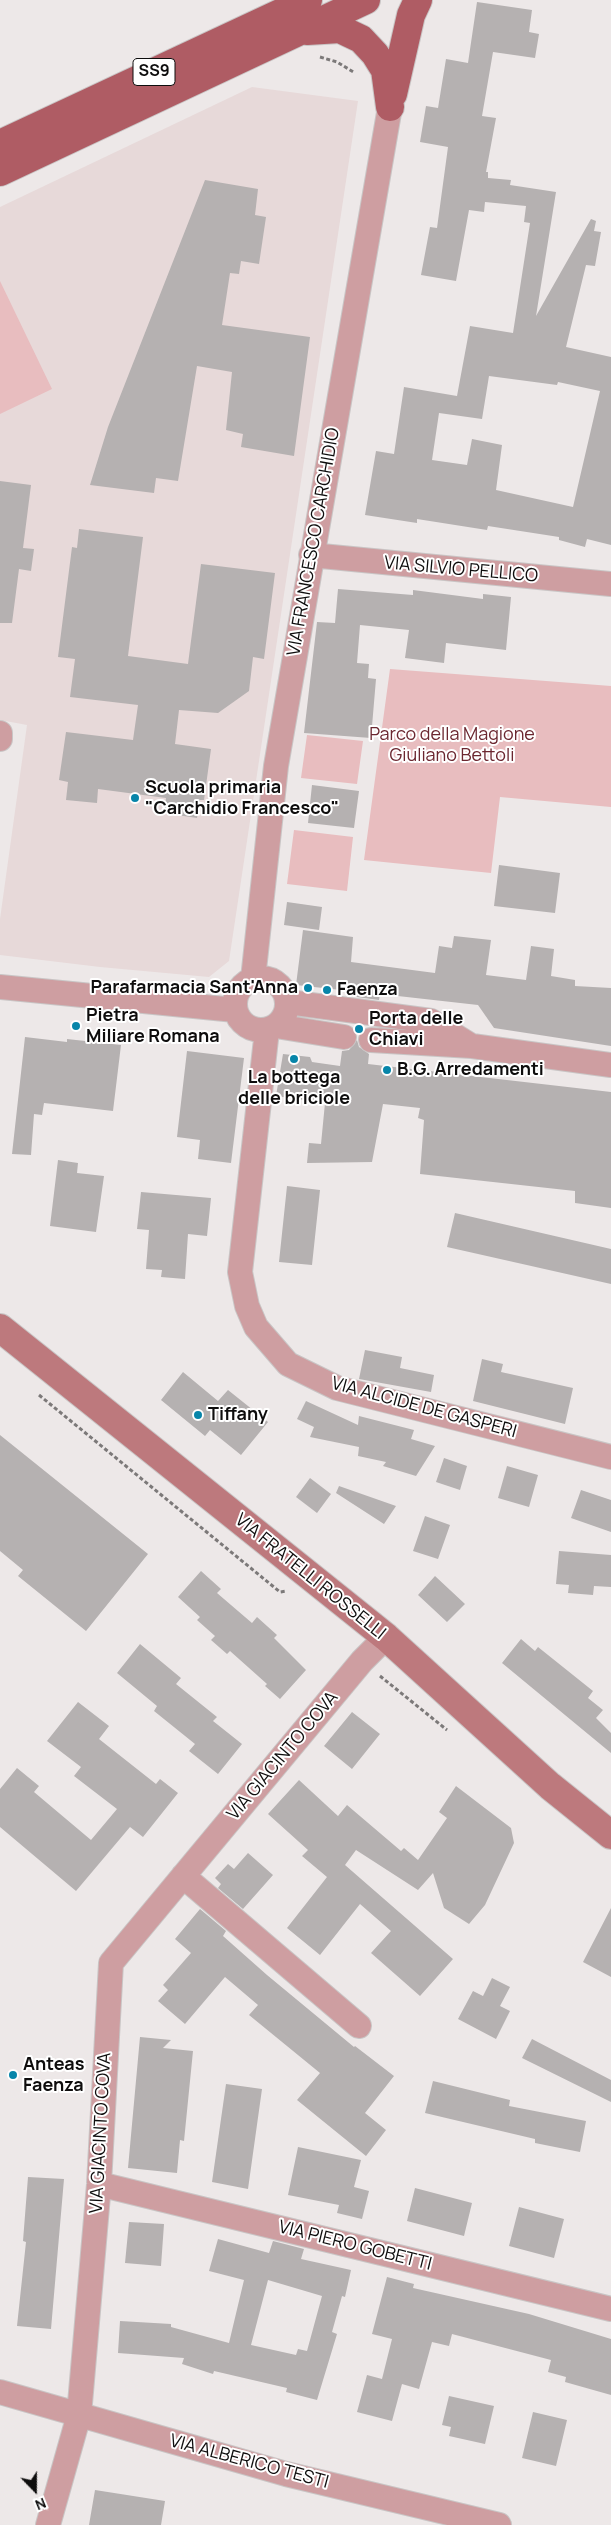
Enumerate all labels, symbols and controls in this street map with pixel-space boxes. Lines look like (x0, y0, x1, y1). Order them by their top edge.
road number: SS9 (133, 58, 175, 86)
street label: VIA FRANCESCO CARCHIDIO (283, 426, 345, 658)
street label: VIA SILVIO PELLICO (383, 553, 539, 587)
park label: Parco della Magione Giuliano Bettoli (369, 724, 535, 766)
place label: Scuola primaria "Carchidio Francesco" (145, 777, 339, 820)
marker: Scuola primaria "Carchidio Francesco" (129, 792, 141, 804)
place label: Parafarmacia Sant'Anna (91, 977, 298, 999)
place label: Faenza (337, 979, 398, 1001)
marker: Parafarmacia Sant'Anna (302, 982, 314, 994)
marker: Faenza (321, 984, 333, 996)
place label: Pietra Miliare Romana (86, 1005, 220, 1048)
place label: Porta delle Chiavi (369, 1008, 463, 1050)
marker: Pietra Miliare Romana (70, 1020, 82, 1032)
marker: Porta delle Chiavi (353, 1023, 365, 1035)
marker: La bottega delle briciole (288, 1053, 300, 1065)
place label: B.G. Arredamenti (397, 1059, 544, 1081)
marker: B.G. Arredamenti (381, 1064, 393, 1076)
place label: La bottega delle briciole (238, 1067, 350, 1110)
street label: VIA ALCIDE DE GASPERI (329, 1373, 519, 1443)
place label: Tiffany (208, 1404, 268, 1426)
marker: Tiffany (192, 1409, 204, 1421)
street label: VIA FRATELLI ROSSELLI (230, 1510, 390, 1644)
street label: VIA GIACINTO COVA (223, 1687, 343, 1825)
street label: VIA GIACINTO COVA (86, 2052, 116, 2214)
place label: Anteas Faenza (23, 2054, 84, 2096)
marker: Anteas Faenza (7, 2069, 19, 2081)
street label: VIA PIERO GOBETTI (276, 2217, 434, 2275)
street label: VIA ALBERICO TESTI (167, 2430, 331, 2494)
north arrow (10, 2465, 60, 2515)
text: N (33, 2494, 49, 2515)

